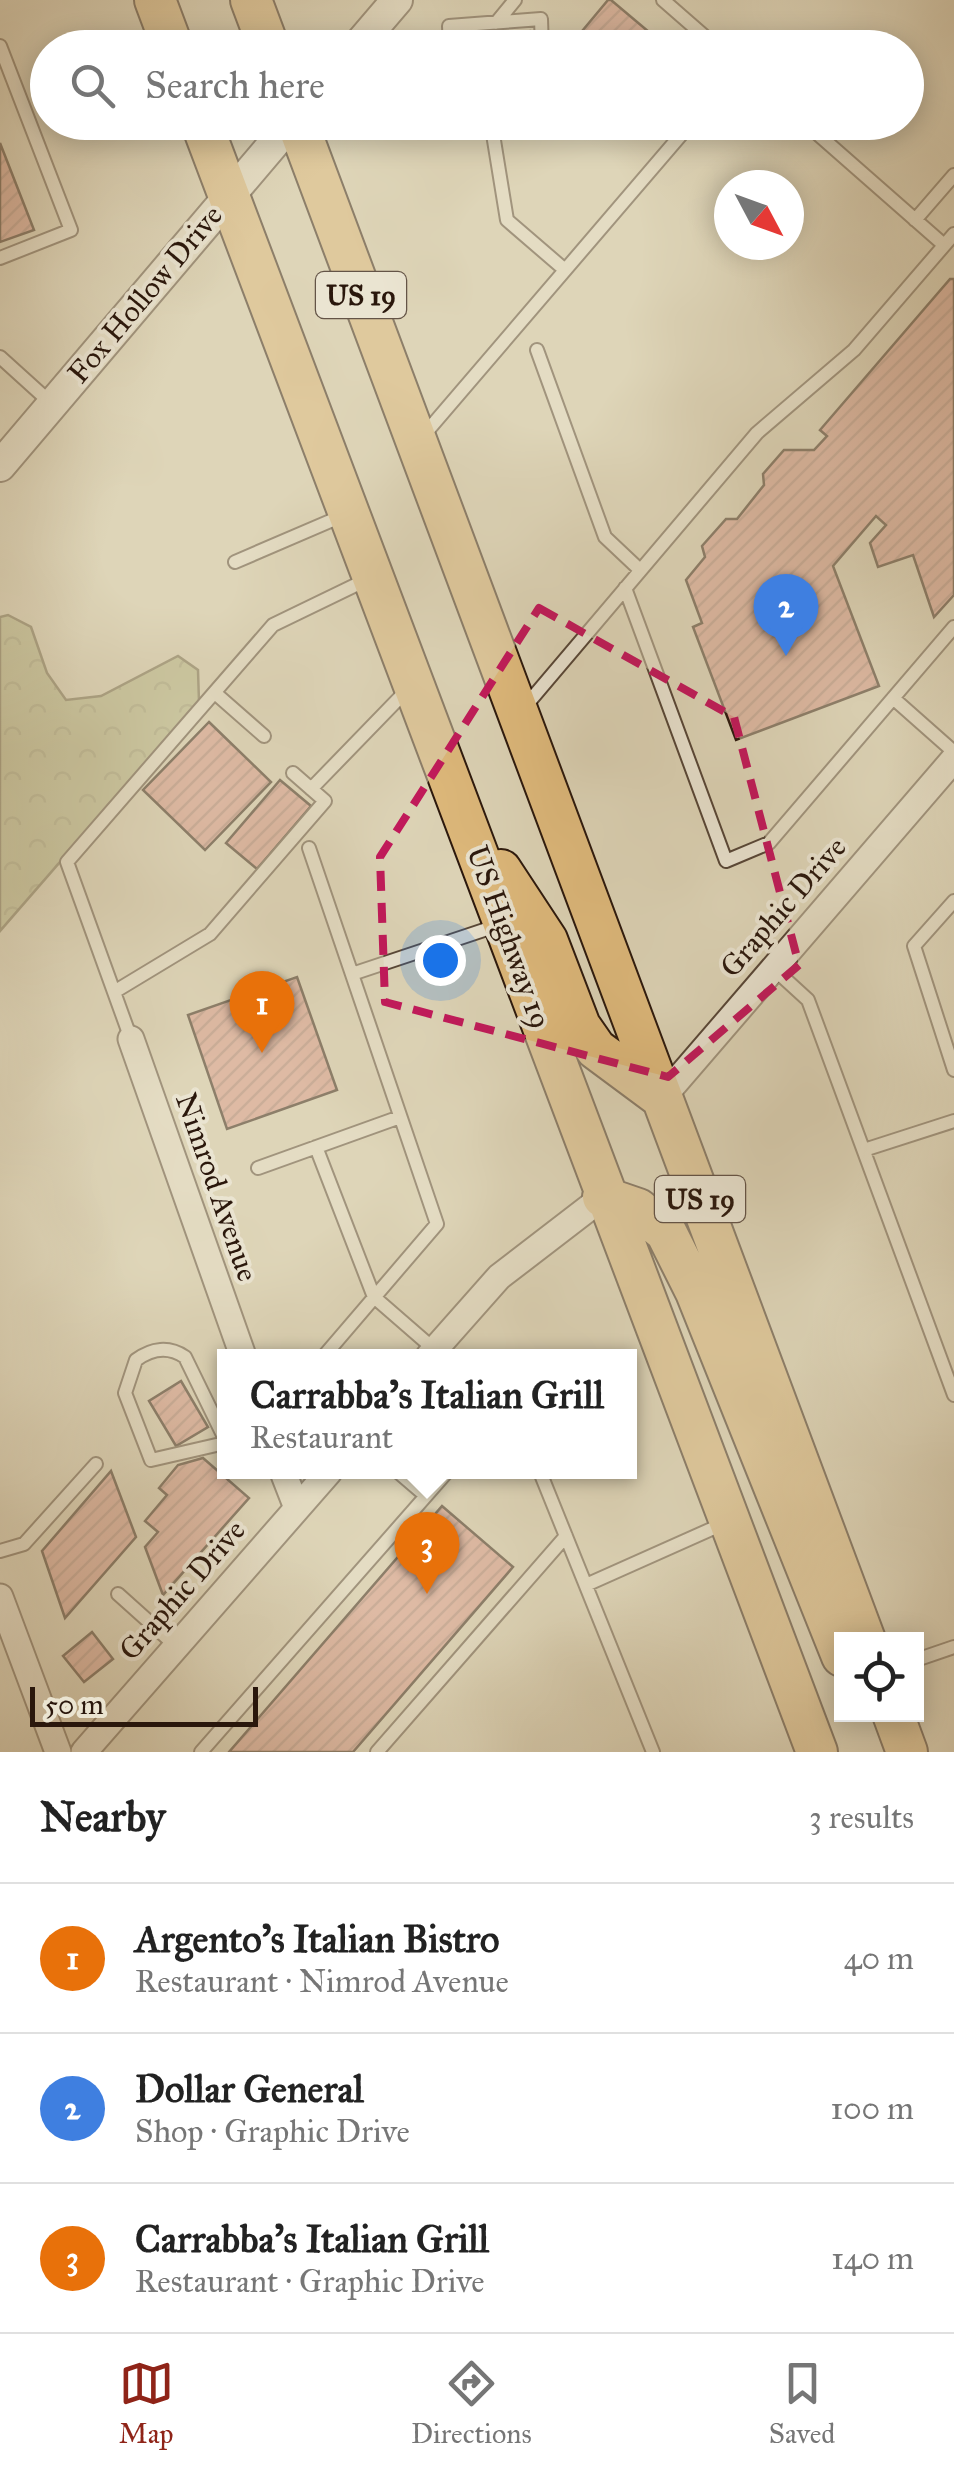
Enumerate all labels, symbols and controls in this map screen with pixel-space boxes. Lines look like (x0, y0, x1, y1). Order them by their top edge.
search box (30, 30, 924, 140)
icon: search (65, 58, 120, 113)
text: Search here (145, 62, 325, 108)
north arrow (714, 170, 804, 260)
street label: Fox Hollow Drive (60, 198, 230, 390)
road number: US 19 (316, 272, 406, 318)
pin: 2 (754, 574, 818, 656)
street label: Graphic Drive (712, 830, 854, 984)
street label: US Highway 19 (458, 841, 559, 1034)
your location (415, 935, 466, 986)
pin: 1 (230, 970, 294, 1053)
street label: Nimrod Avenue (168, 1088, 266, 1286)
road number: US 19 (655, 1176, 745, 1222)
popup (217, 1349, 637, 1479)
text: Carrabba's Italian Grill (250, 1372, 604, 1418)
text: Restaurant (250, 1418, 393, 1457)
pin: 3 (394, 1512, 460, 1594)
street label: Graphic Drive (111, 1513, 253, 1667)
map controls (834, 1632, 924, 1722)
button: locate (834, 1632, 924, 1722)
scale bar (30, 1682, 258, 1726)
text: 50 m (45, 1687, 104, 1722)
text: Nearby (40, 1791, 165, 1843)
text: 3 results (809, 1798, 914, 1837)
text: Argento's Italian Bistro (135, 1916, 500, 1962)
text: 1 (66, 1939, 79, 1978)
text: 40 m (844, 1939, 914, 1978)
text: Restaurant · Nimrod Avenue (135, 1962, 509, 2001)
text: Dollar General (135, 2066, 364, 2112)
text: 2 (65, 2089, 80, 2128)
text: 100 m (830, 2089, 914, 2128)
text: Shop · Graphic Drive (135, 2112, 410, 2151)
text: Carrabba's Italian Grill (135, 2216, 489, 2262)
text: 3 (66, 2239, 79, 2278)
text: 140 m (831, 2239, 914, 2278)
text: Restaurant · Graphic Drive (135, 2262, 485, 2301)
tab: Map (119, 2356, 174, 2451)
tab: Directions (411, 2356, 532, 2451)
tab: Saved (769, 2356, 835, 2451)

